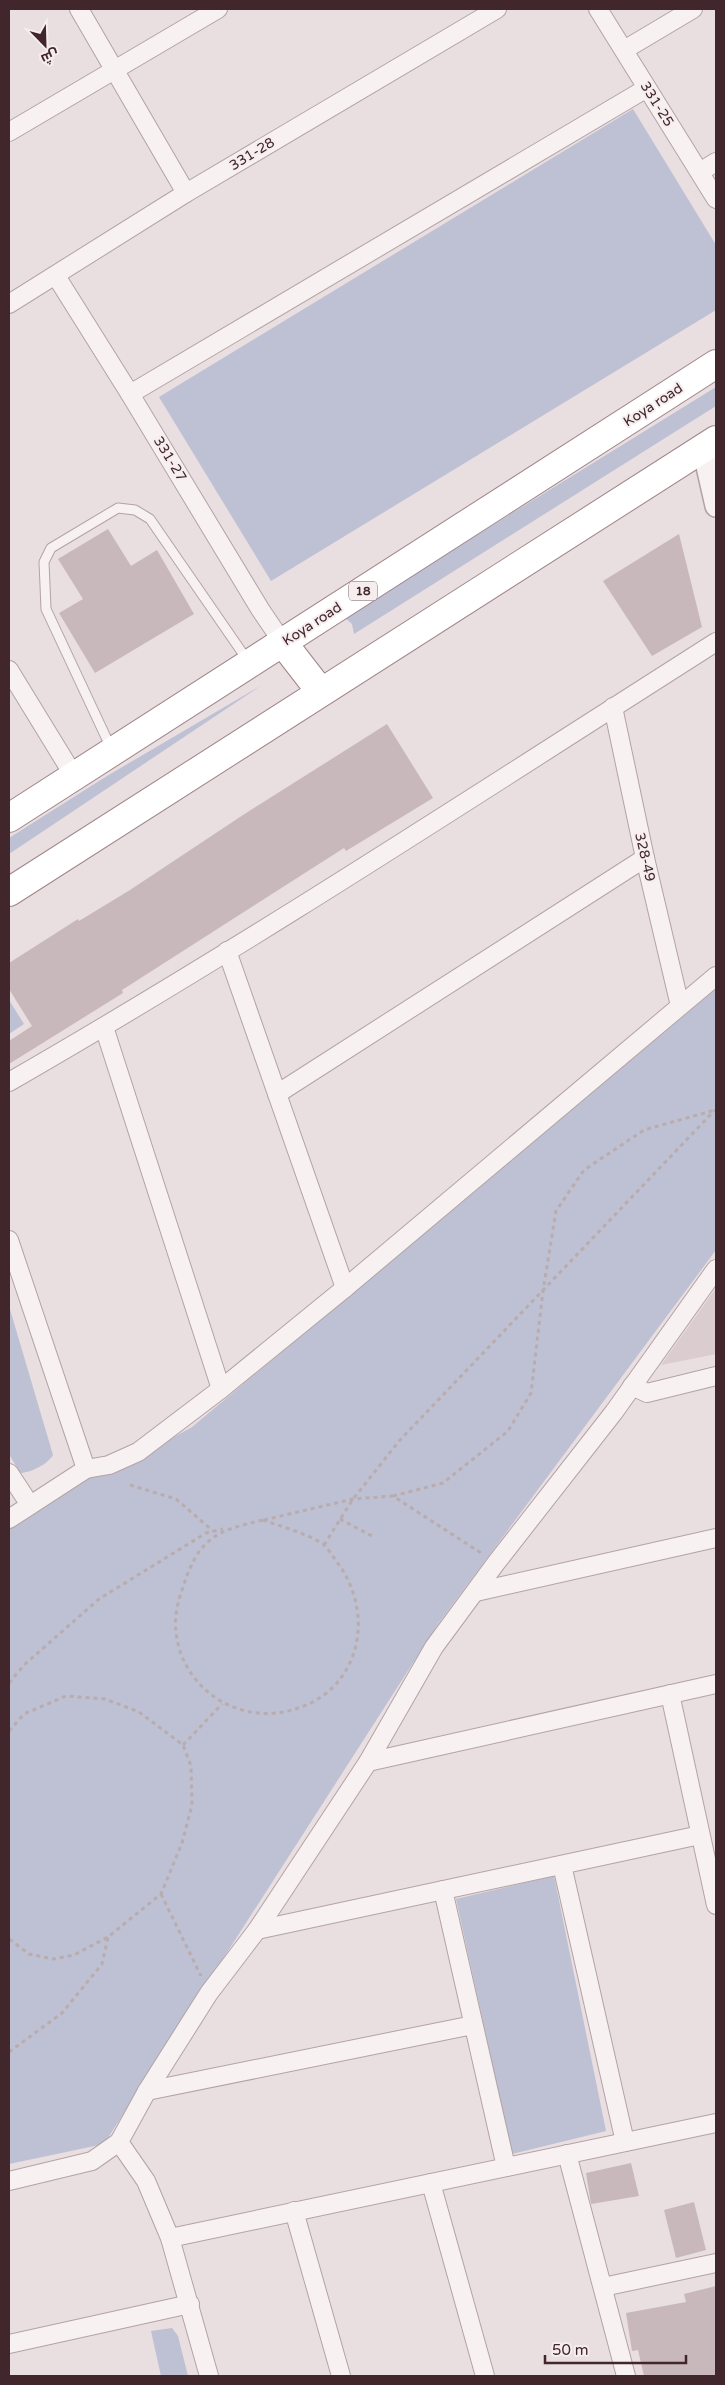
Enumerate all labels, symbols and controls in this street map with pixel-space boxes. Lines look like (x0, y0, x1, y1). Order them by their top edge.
north arrow (20, 20, 70, 70)
text: ش (38, 45, 61, 68)
street label: 331-25 (637, 78, 677, 130)
street label: 331-28 (226, 134, 278, 174)
street label: Koya road (620, 380, 686, 430)
street label: 331-27 (150, 433, 190, 485)
road number: 18 (349, 582, 377, 600)
street label: Koya road (279, 599, 345, 649)
street label: 328-49 (631, 831, 659, 883)
scale bar (545, 2332, 686, 2364)
text: 50 m (552, 2341, 589, 2359)

